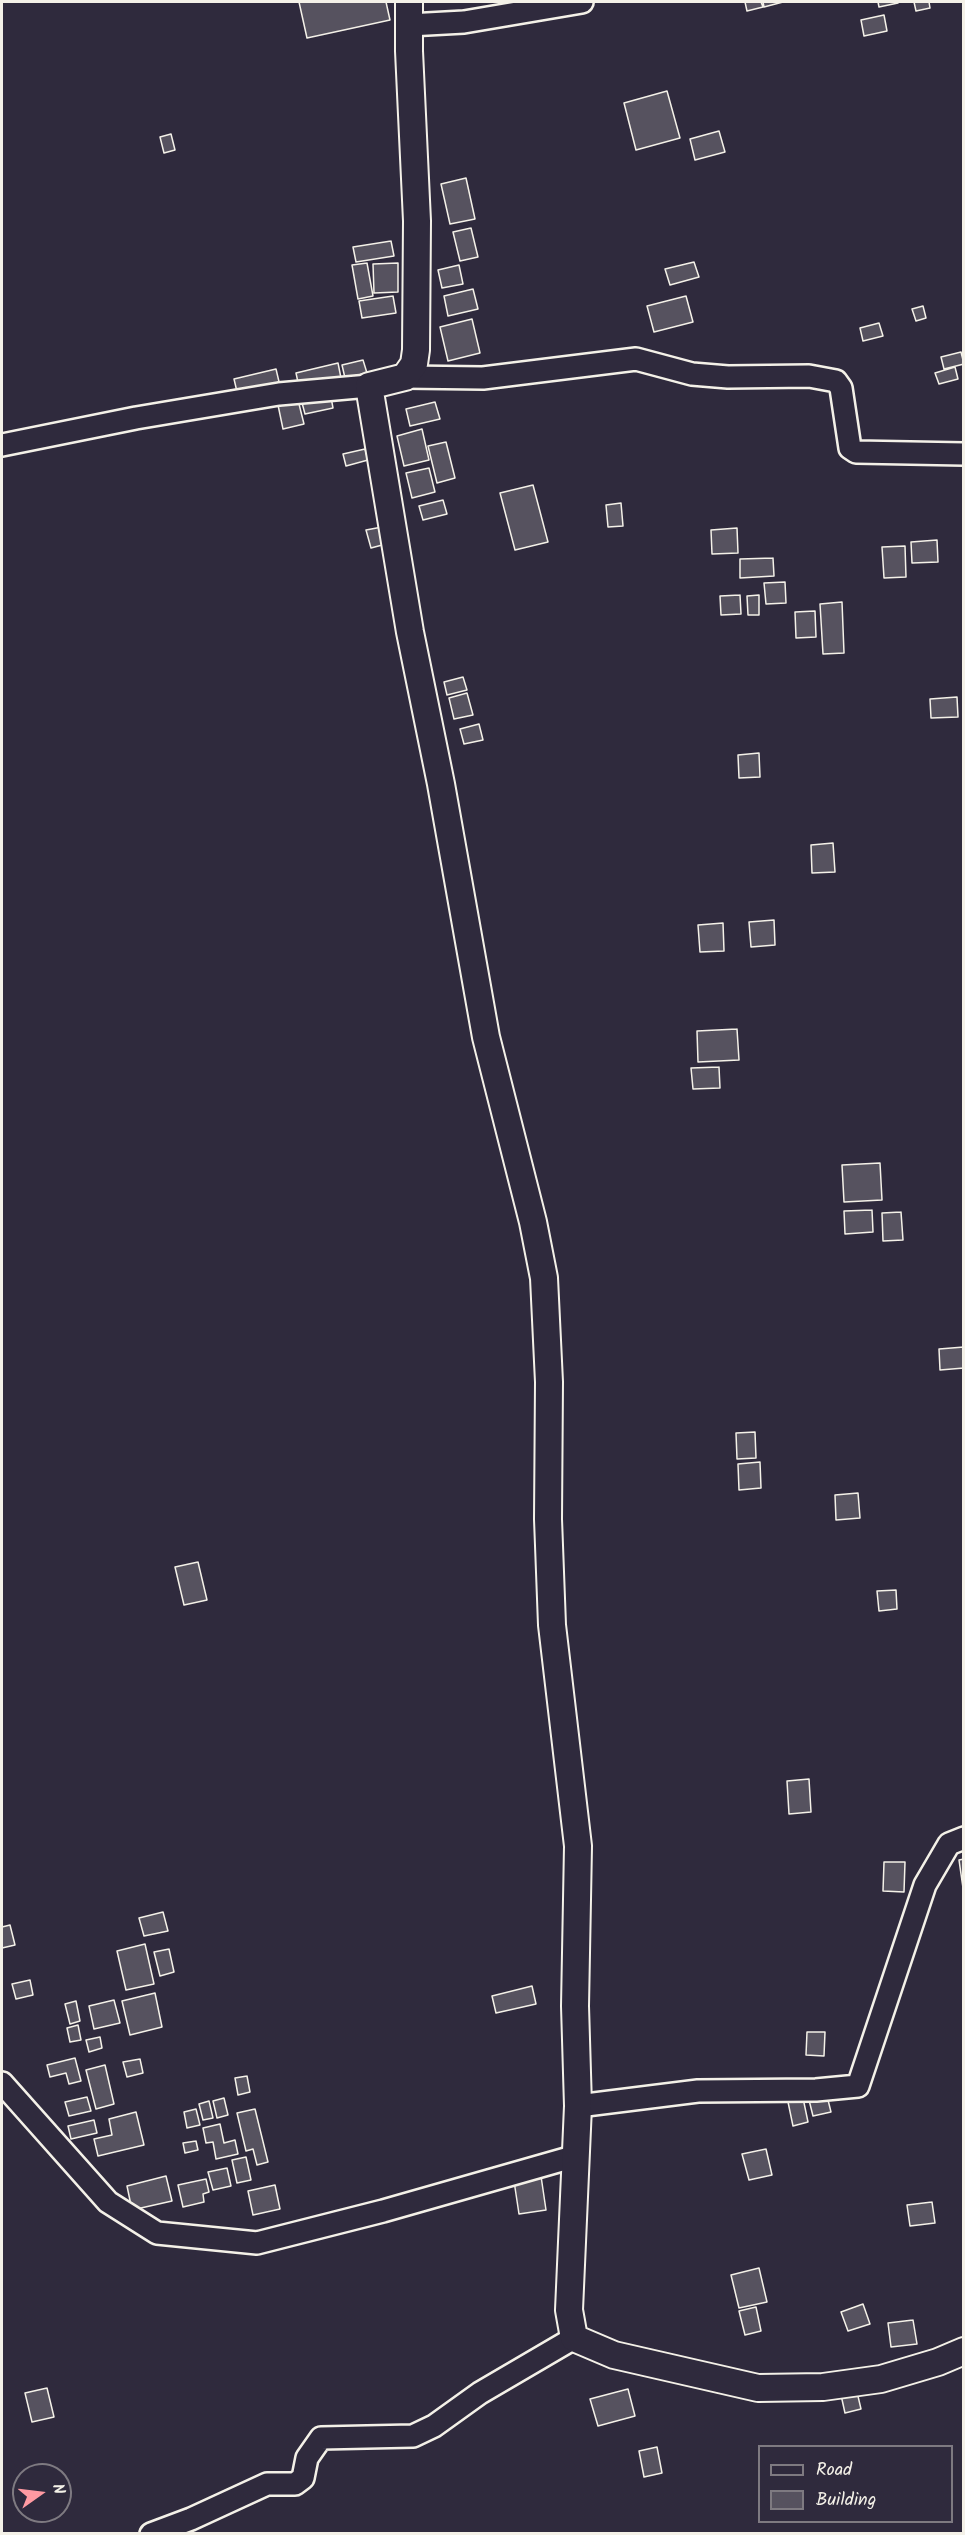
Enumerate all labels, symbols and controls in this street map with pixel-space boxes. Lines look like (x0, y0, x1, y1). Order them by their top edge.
legend (758, 2445, 953, 2523)
text: Road (816, 2456, 852, 2485)
north arrow (12, 2463, 72, 2523)
text: N (45, 2481, 71, 2497)
text: Building (816, 2486, 876, 2515)

